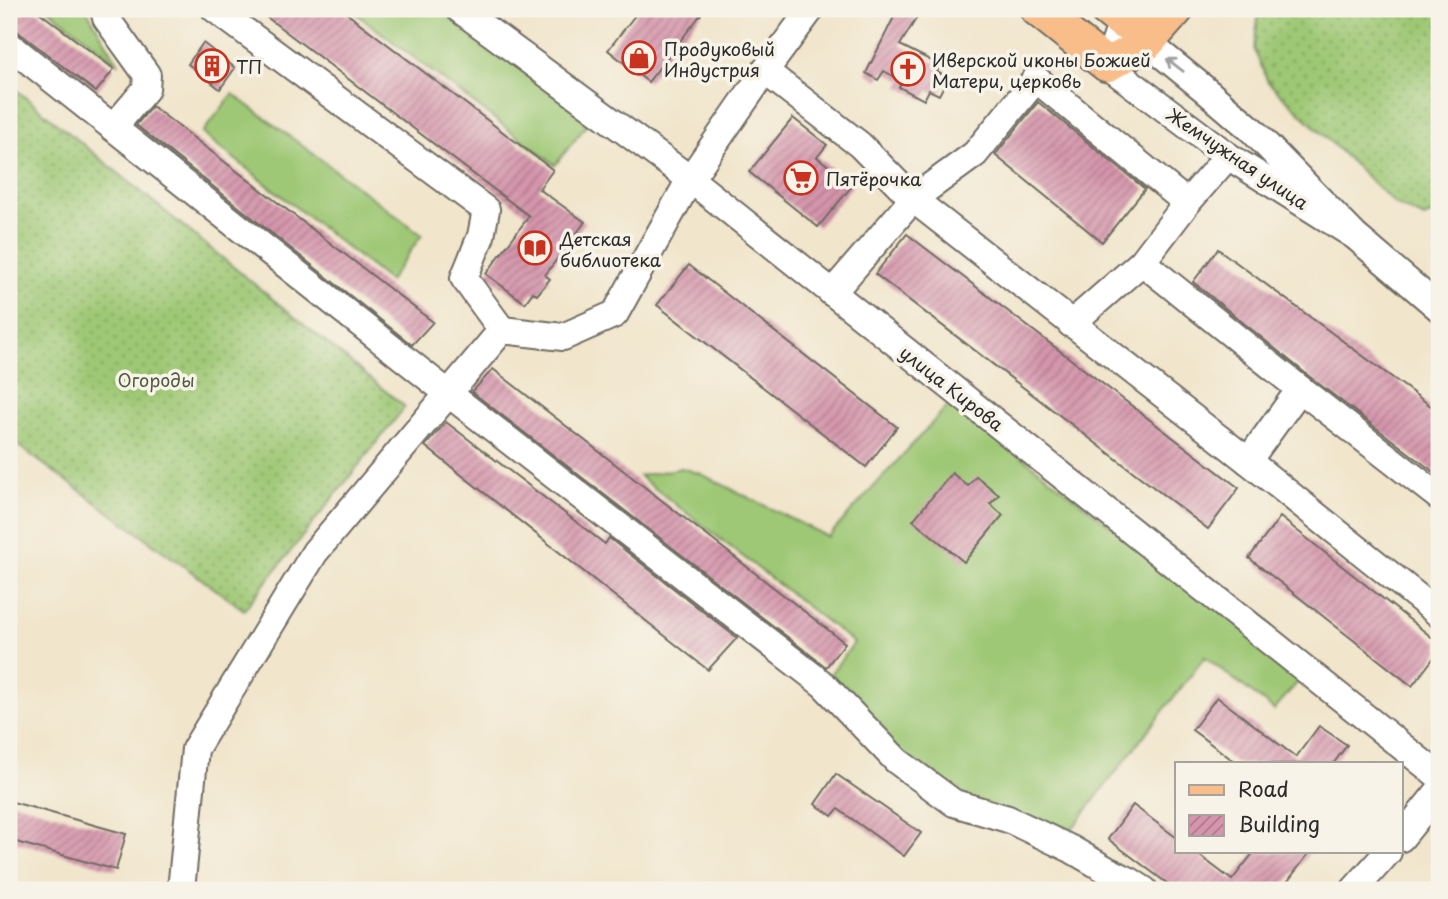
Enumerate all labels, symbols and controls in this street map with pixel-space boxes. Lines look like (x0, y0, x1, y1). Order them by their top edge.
place label: Продуковый Индустрия (664, 35, 775, 83)
shop icon: Продуковый Индустрия (620, 39, 658, 77)
place label: Иверской иконы Божией Матери, церковь (932, 46, 1151, 94)
building icon: ТП (193, 47, 231, 85)
church icon: Иверской иконы Божией Матери, церковь (889, 50, 927, 88)
place label: ТП (236, 53, 262, 80)
one-way arrow (1167, 58, 1185, 73)
street label: Жемчужная улица (1162, 100, 1315, 216)
supermarket icon: Пятёрочка (782, 159, 820, 197)
place label: Пятёрочка (826, 165, 922, 192)
place label: Детская библиотека (559, 225, 662, 273)
library icon: Детская библиотека (516, 229, 554, 267)
street label: улица Кирова (894, 339, 1010, 438)
park label: Огороды (117, 366, 195, 393)
legend (1175, 762, 1402, 853)
text: Road (1238, 772, 1289, 804)
text: Building (1238, 807, 1320, 839)

